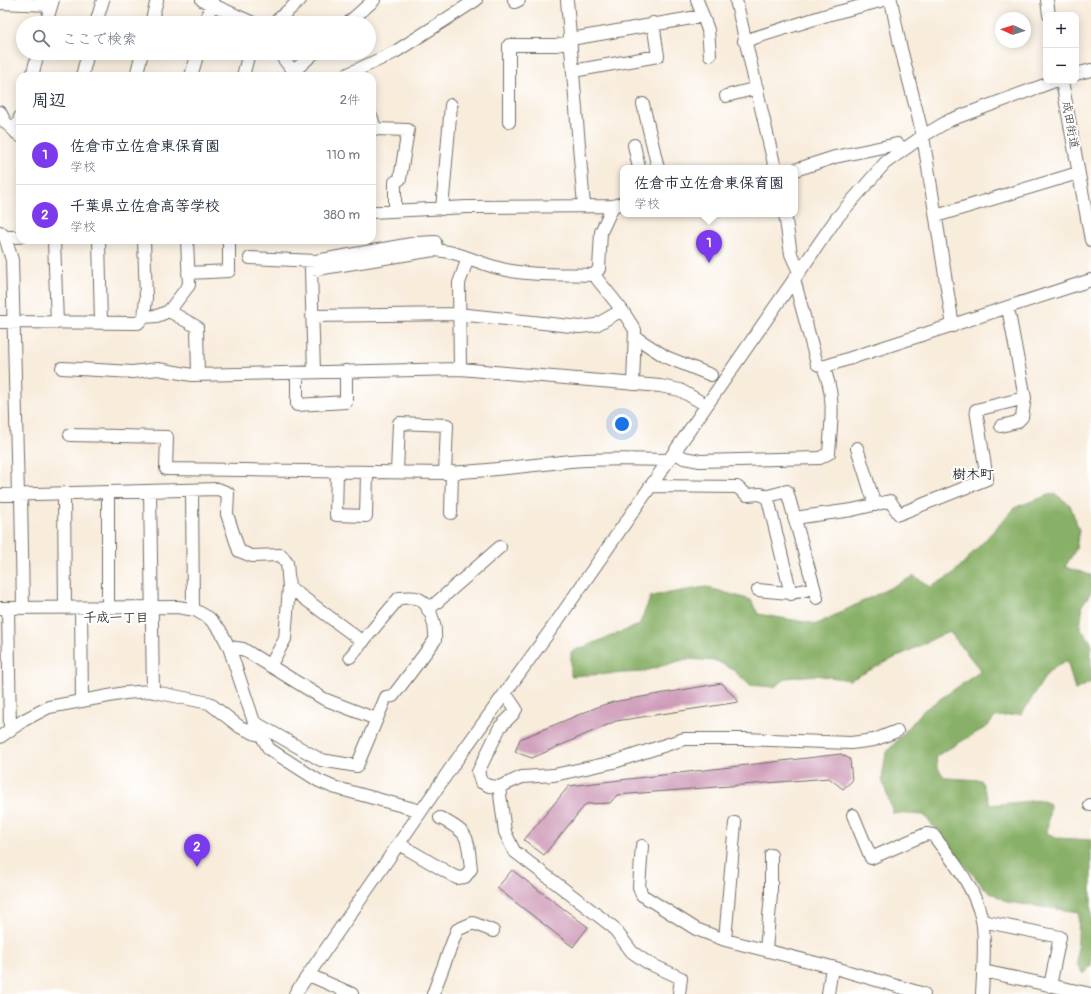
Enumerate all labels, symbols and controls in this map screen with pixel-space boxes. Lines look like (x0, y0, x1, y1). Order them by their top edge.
north arrow (995, 12, 1031, 48)
map controls (1043, 12, 1079, 84)
button: + (1043, 12, 1079, 48)
search box (16, 16, 376, 60)
icon: search (30, 27, 52, 49)
text: ここで検索 (62, 30, 137, 49)
button: − (1043, 48, 1079, 84)
text: 周辺 (32, 90, 66, 111)
text: 2件 (340, 92, 360, 108)
street label: 成田街道 (1058, 100, 1082, 150)
text: 佐倉市立佐倉東保育園 (70, 137, 220, 156)
text: 1 (42, 147, 48, 163)
text: 110 m (327, 147, 360, 163)
text: 学校 (70, 159, 96, 175)
popup (620, 165, 798, 217)
text: 佐倉市立佐倉東保育園 (634, 174, 784, 193)
text: 学校 (634, 196, 660, 212)
text: 千葉県立佐倉高等学校 (70, 197, 220, 216)
text: 2 (41, 207, 49, 223)
text: 380 m (323, 207, 360, 223)
text: 学校 (70, 219, 96, 235)
pin: 1 (696, 230, 722, 263)
your location (612, 414, 632, 434)
district label: 樹木町 (952, 466, 994, 483)
district label: 千成一丁目 (83, 610, 149, 626)
pin: 2 (184, 834, 210, 867)

